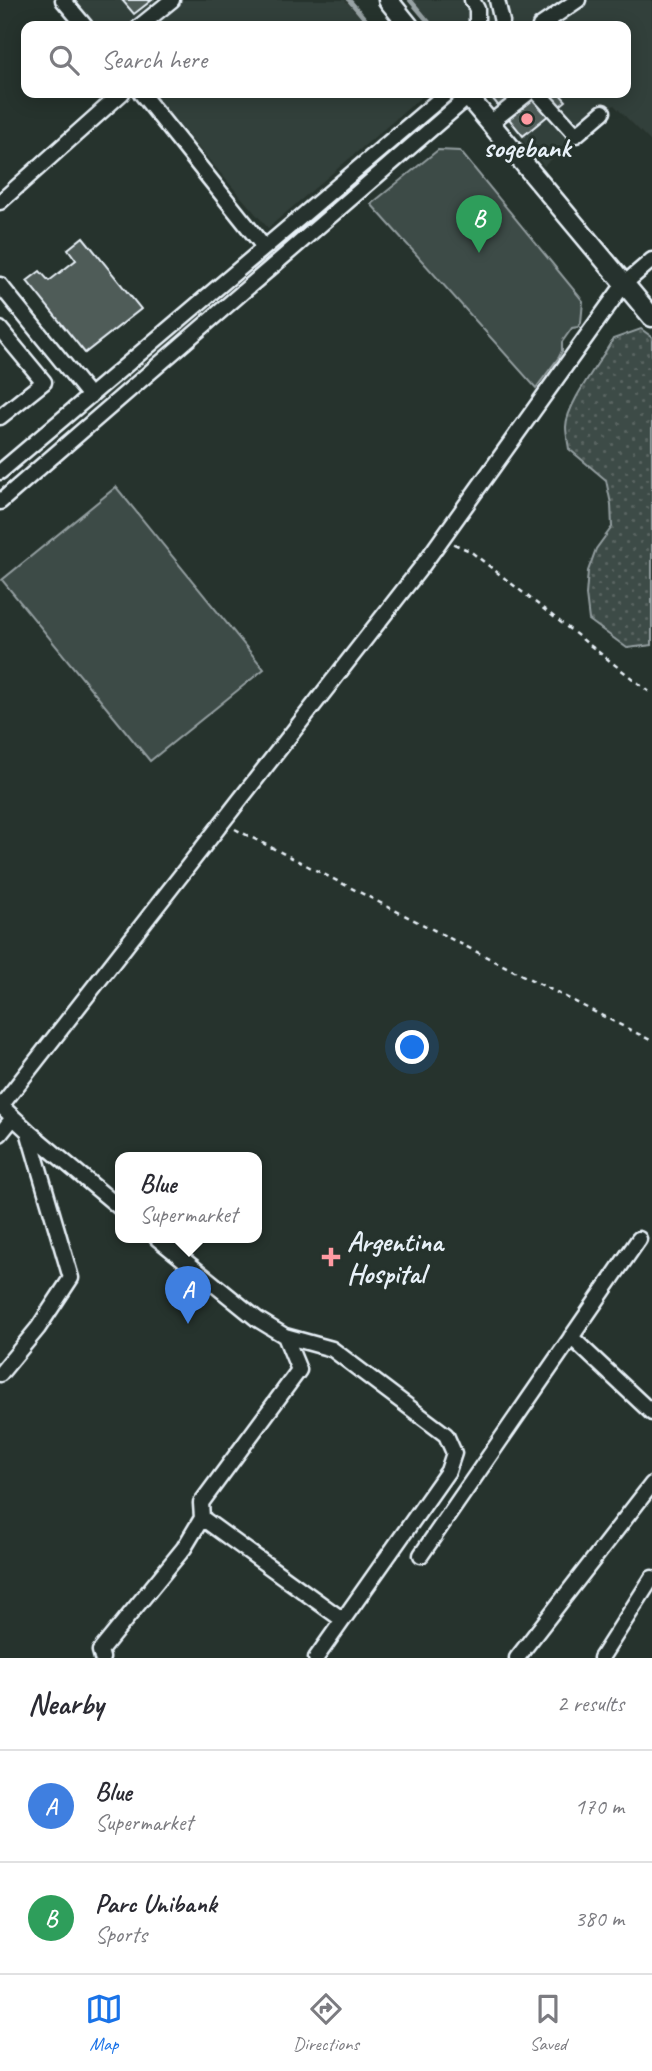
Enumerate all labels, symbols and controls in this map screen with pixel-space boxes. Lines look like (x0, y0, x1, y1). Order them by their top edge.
search box (21, 21, 631, 98)
icon: search (45, 41, 83, 79)
text: Search here (101, 43, 207, 76)
marker: sogebank (519, 111, 535, 127)
place label: sogebank (484, 130, 573, 165)
pin: B (456, 195, 502, 253)
your location (395, 1030, 429, 1064)
popup (115, 1152, 262, 1243)
text: Blue (140, 1167, 176, 1200)
text: Supermarket (140, 1200, 237, 1229)
place label: Argentina Hospital (347, 1224, 445, 1291)
marker: Argentina Hospital (321, 1247, 341, 1267)
pin: A (165, 1266, 211, 1324)
text: Nearby (28, 1685, 104, 1723)
text: 2 results (557, 1689, 624, 1718)
text: Blue (95, 1775, 132, 1808)
text: A (45, 1792, 57, 1821)
text: 170 m (575, 1792, 624, 1821)
text: Supermarket (95, 1808, 193, 1837)
text: Parc Unibank (95, 1887, 216, 1920)
text: B (45, 1904, 57, 1933)
text: 380 m (575, 1904, 624, 1933)
text: Sports (95, 1920, 147, 1949)
tab: Map (85, 1990, 123, 2056)
tab: Directions (293, 1990, 359, 2056)
tab: Saved (529, 1990, 567, 2056)

